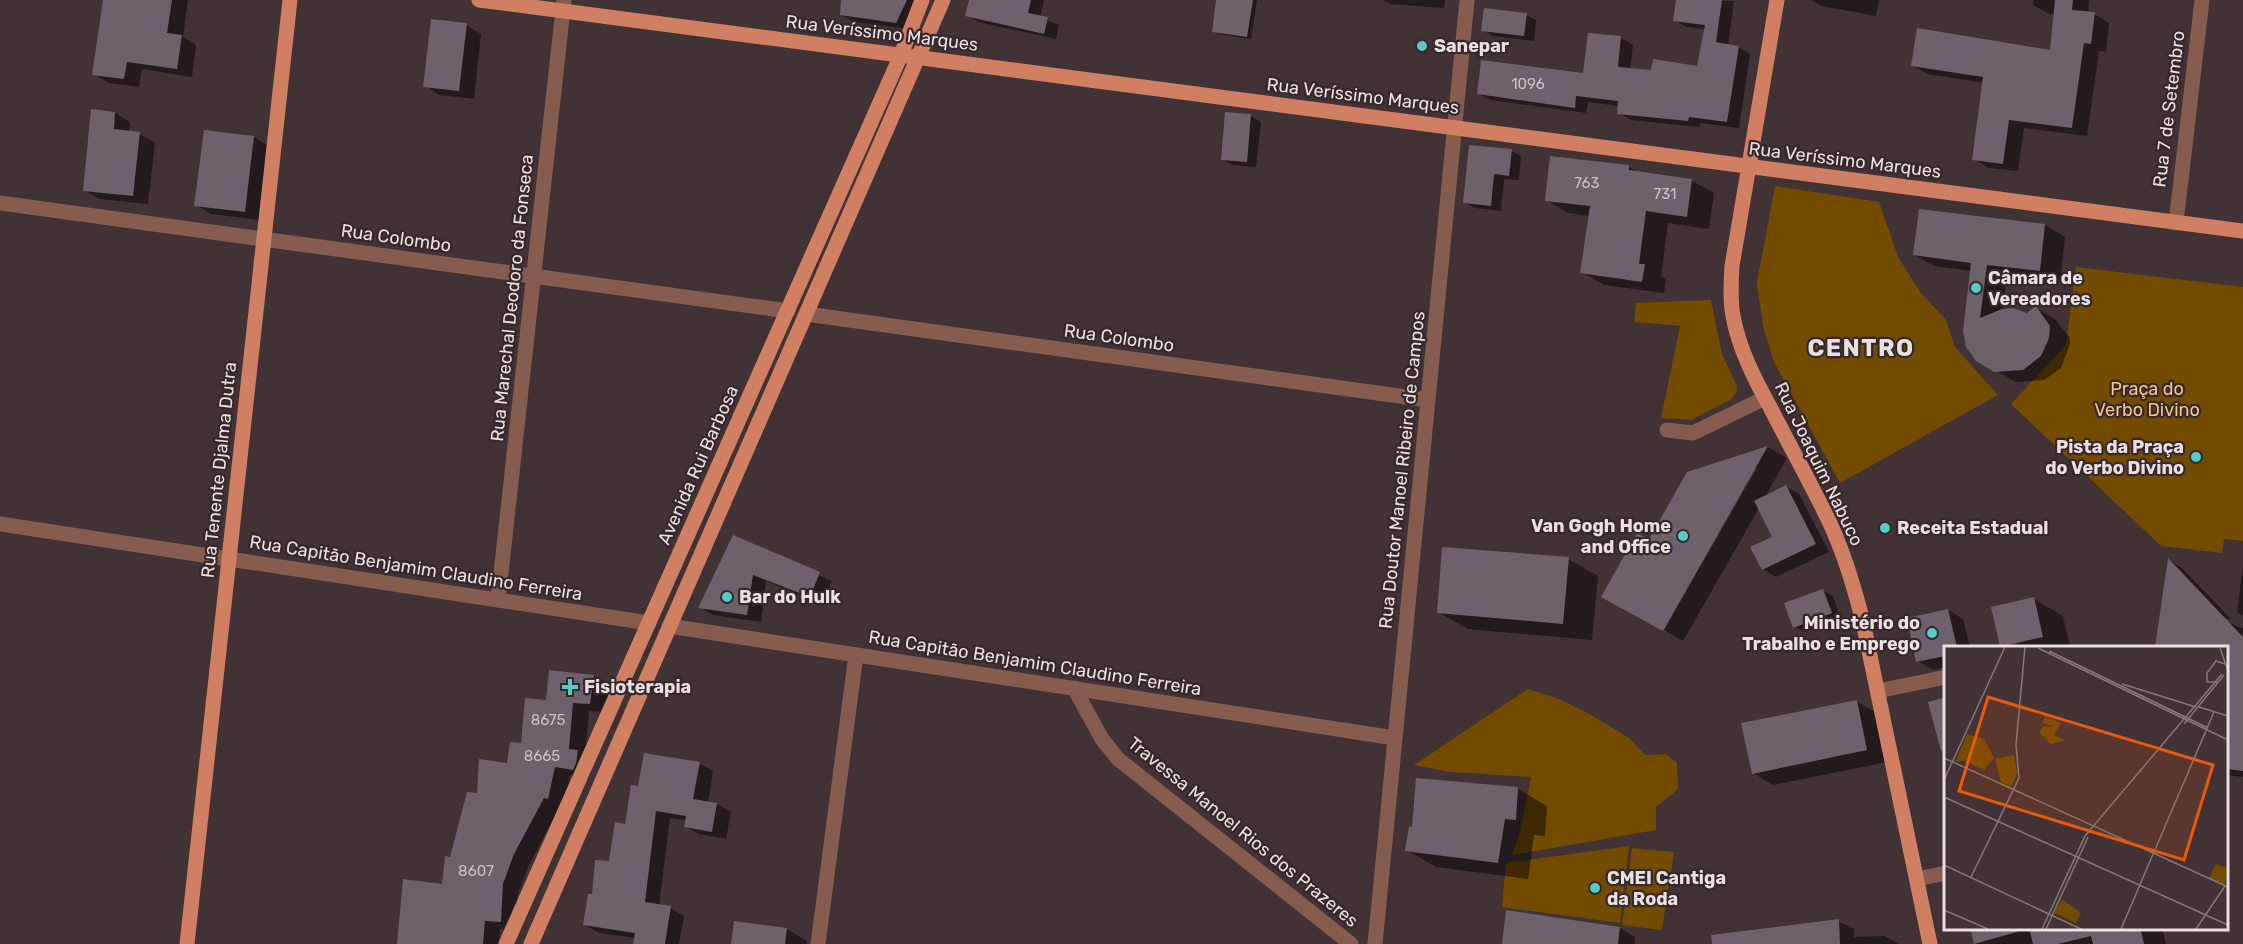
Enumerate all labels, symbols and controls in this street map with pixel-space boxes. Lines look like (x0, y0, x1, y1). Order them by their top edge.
street label: Rua Veríssimo Marques (784, 10, 980, 56)
street label: Rua 7 de Setembro (2148, 29, 2190, 189)
place label: Sanepar (1434, 35, 1509, 57)
marker: Sanepar (1415, 39, 1429, 53)
street label: Rua Veríssimo Marques (1265, 73, 1461, 119)
house number: 1096 (1511, 75, 1545, 93)
street label: Rua Veríssimo Marques (1747, 137, 1943, 183)
street label: Rua Marechal Deodoro da Fonseca (486, 153, 538, 443)
house number: 763 (1574, 174, 1600, 192)
house number: 731 (1654, 185, 1676, 203)
street label: Rua Colombo (339, 219, 453, 257)
place label: Câmara de Vereadores (1988, 267, 2091, 310)
marker: Câmara de Vereadores (1969, 281, 1983, 295)
street label: Rua Doutor Manoel Ribeiro de Campos (1374, 310, 1430, 630)
street label: Rua Colombo (1062, 319, 1176, 357)
district label: CENTRO (1807, 334, 1915, 362)
street label: Rua Tenente Djalma Dutra (197, 361, 241, 579)
park label: Praça do Verbo Divino (2094, 378, 2200, 421)
street label: Rua Joaquim Nabuco (1770, 379, 1868, 549)
street label: Avenida Rui Barbosa (653, 382, 743, 548)
place label: Pista da Praça do Verbo Divino (2045, 436, 2184, 479)
marker: Pista da Praça do Verbo Divino (2189, 450, 2203, 464)
place label: Van Gogh Home and Office (1531, 515, 1671, 558)
place label: Receita Estadual (1897, 517, 2048, 539)
marker: Receita Estadual (1878, 521, 1892, 535)
marker: Van Gogh Home and Office (1676, 529, 1690, 543)
street label: Rua Capitão Benjamim Claudino Ferreira (248, 531, 584, 605)
place label: Bar do Hulk (739, 586, 841, 608)
marker: Bar do Hulk (720, 590, 734, 604)
place label: Ministério do Trabalho e Emprego (1742, 612, 1920, 655)
street label: Rua Capitão Benjamim Claudino Ferreira (867, 626, 1203, 700)
marker: Ministério do Trabalho e Emprego (1925, 626, 1939, 640)
inset map (1944, 646, 2228, 929)
place label: Fisioterapia (584, 676, 691, 698)
marker: Fisioterapia (561, 678, 579, 696)
house number: 8675 (531, 711, 565, 729)
street label: Travessa Manoel Rios dos Prazeres (1123, 732, 1363, 932)
house number: 8665 (524, 747, 560, 765)
house number: 8607 (458, 862, 494, 880)
place label: CMEI Cantiga da Roda (1607, 867, 1726, 910)
marker: CMEI Cantiga da Roda (1588, 881, 1602, 895)

